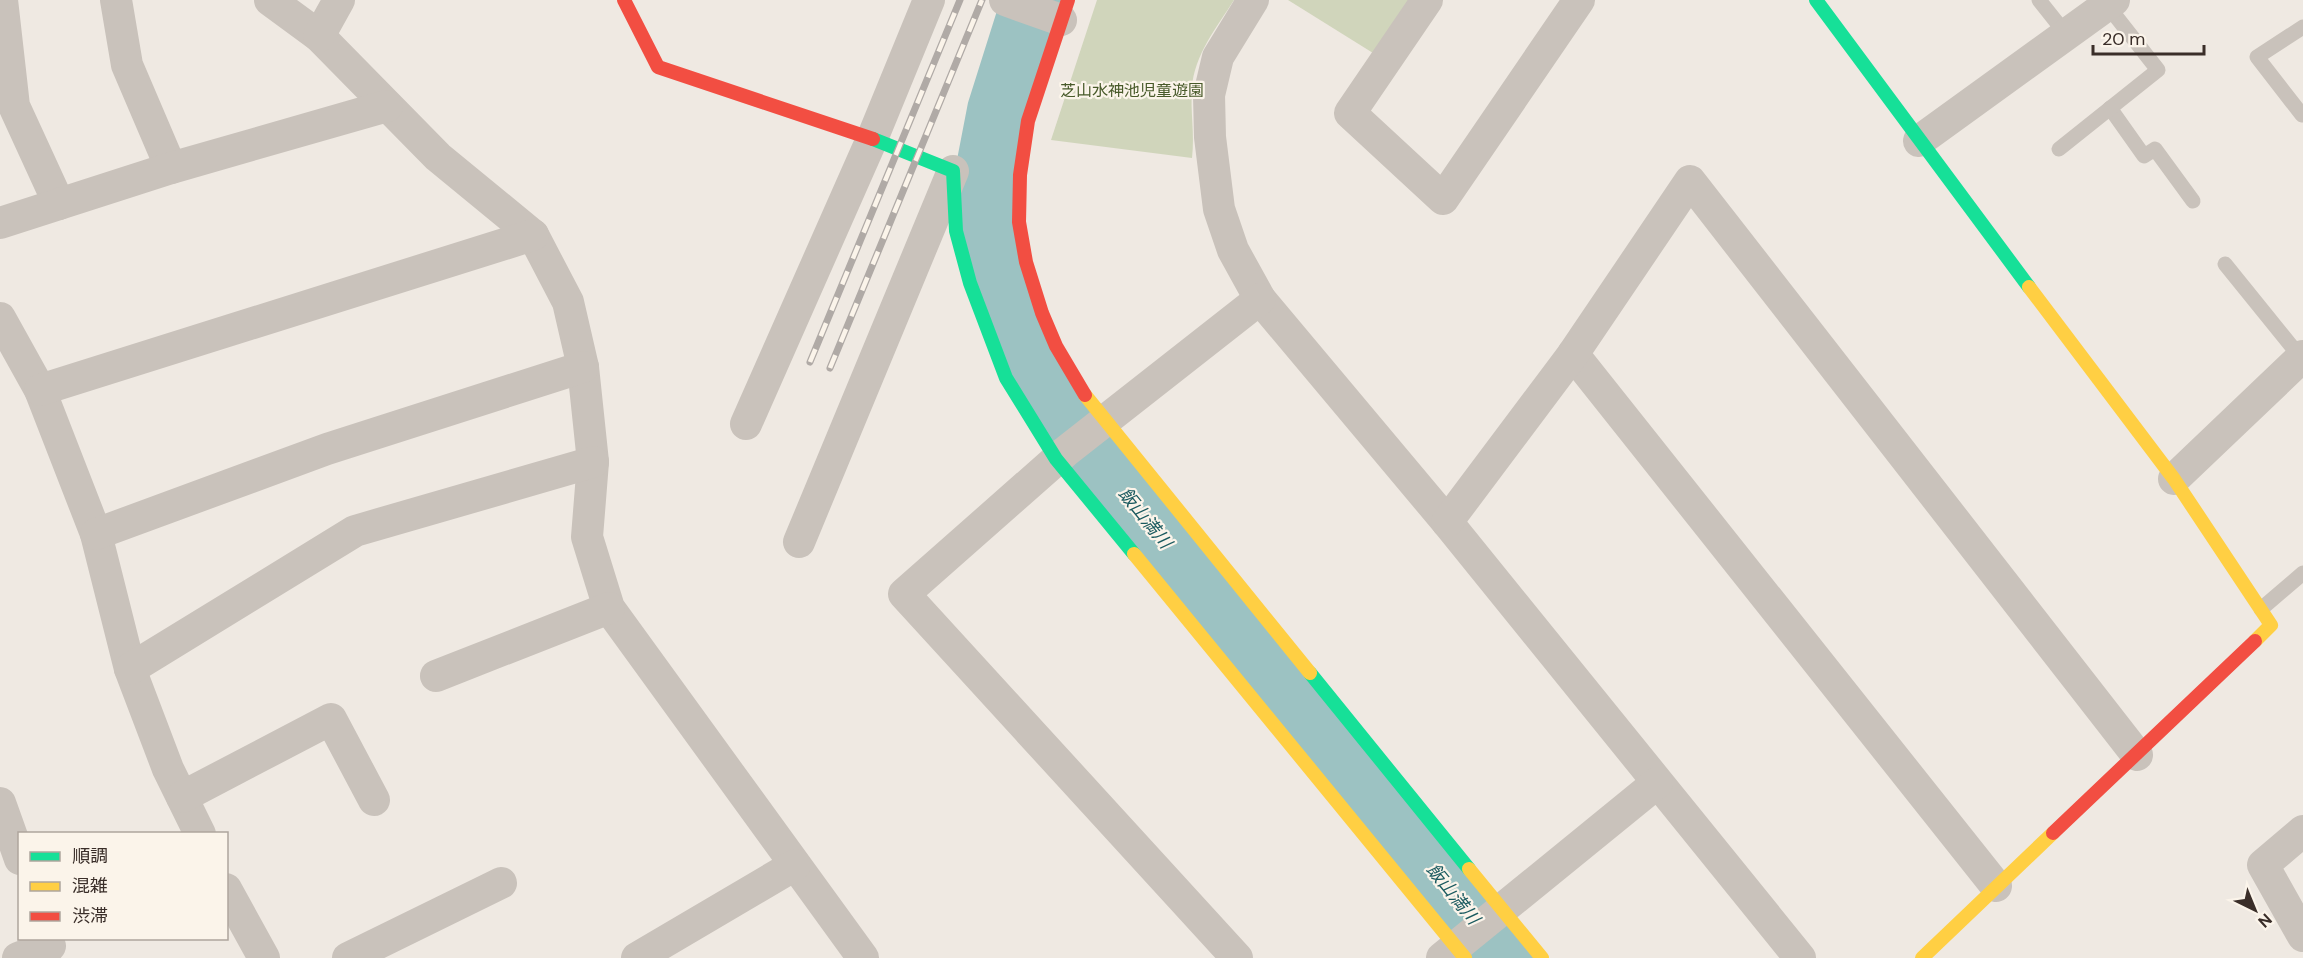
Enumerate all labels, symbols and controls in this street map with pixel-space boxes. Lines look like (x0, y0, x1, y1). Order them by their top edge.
scale bar (2093, 18, 2204, 56)
text: 20 m (2102, 27, 2145, 51)
park label: 芝山水神池児童遊園 (1060, 80, 1204, 101)
water label: 飯山満川 (1113, 482, 1178, 555)
legend (18, 832, 228, 940)
text: 順調 (72, 844, 108, 868)
water label: 飯山満川 (1421, 858, 1486, 931)
text: 混雑 (72, 874, 108, 898)
north arrow (2225, 880, 2285, 940)
text: 渋滞 (72, 904, 108, 928)
text: N (2253, 909, 2276, 932)

